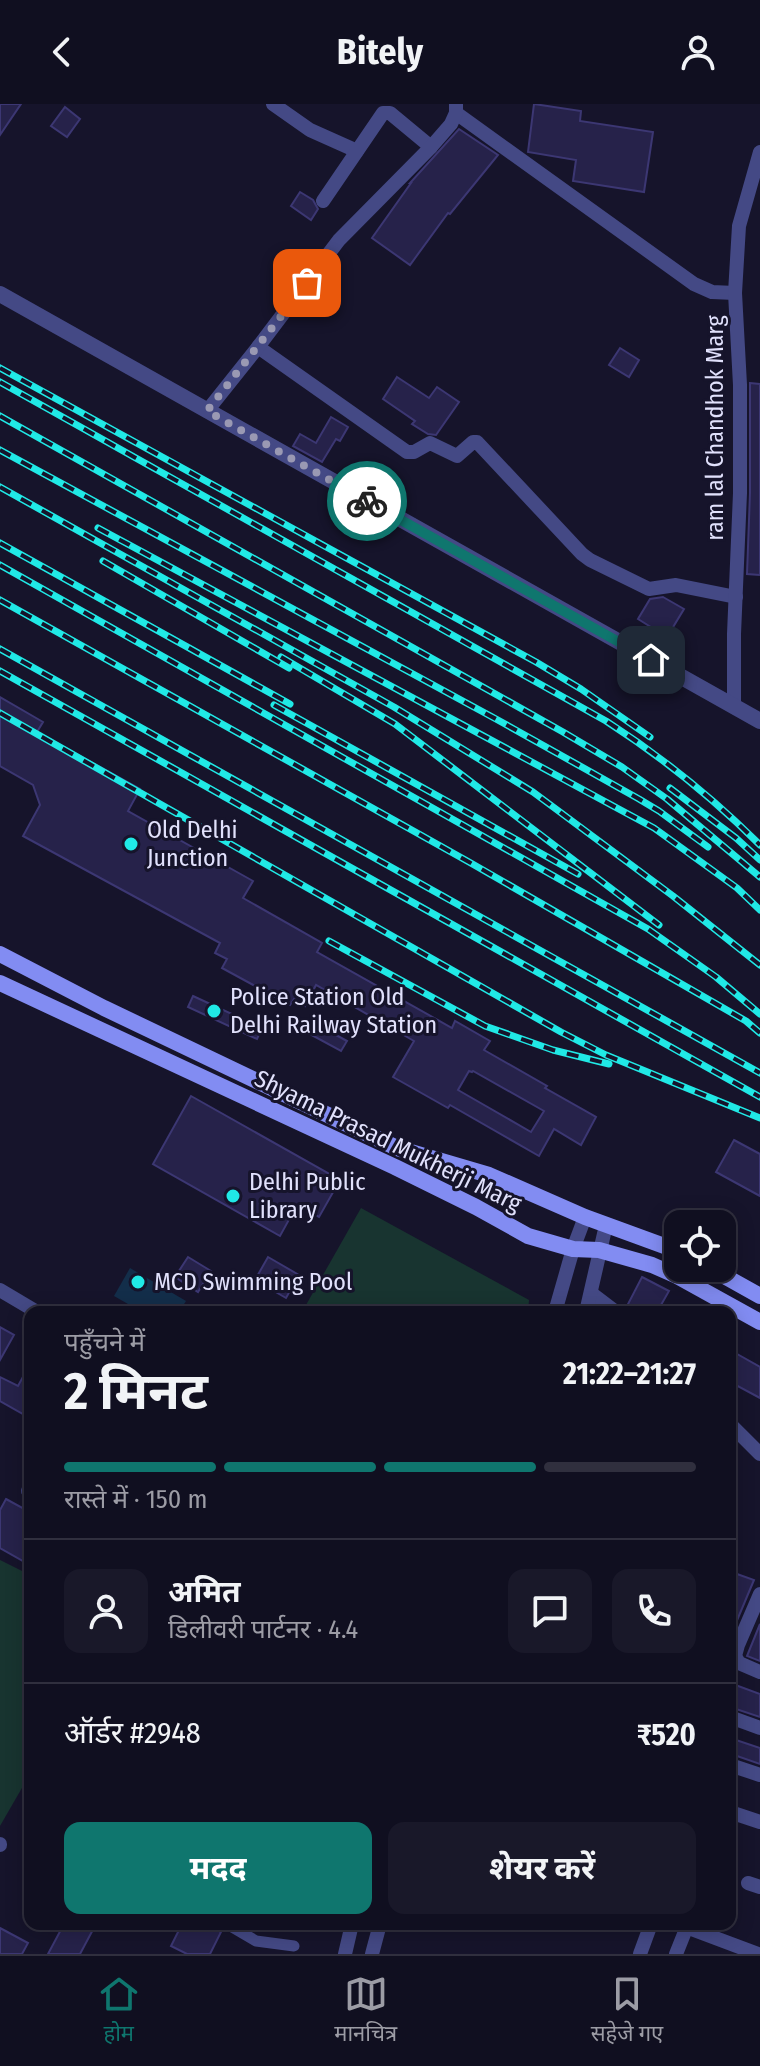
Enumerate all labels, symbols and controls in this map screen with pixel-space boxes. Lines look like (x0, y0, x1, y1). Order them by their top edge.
icon: back (40, 30, 84, 74)
text: Bitely (337, 30, 423, 74)
icon: person (676, 30, 720, 74)
pin (273, 249, 341, 317)
icon: bag (285, 261, 329, 305)
street label: ram lal Chandhok Marg (701, 315, 729, 541)
courier (327, 461, 407, 541)
icon: bike (345, 479, 389, 523)
pin (617, 626, 685, 694)
icon: home (629, 638, 673, 682)
place label: Old Delhi Junction (147, 816, 238, 872)
marker: Old Delhi Junction (122, 835, 140, 853)
place label: Police Station Old Delhi Railway Station (230, 983, 437, 1039)
marker: Police Station Old Delhi Railway Station (205, 1002, 223, 1020)
street label: Shyama Prasad Mukherji Marg (250, 1064, 527, 1218)
place label: Delhi Public Library (249, 1168, 365, 1224)
marker: Delhi Public Library (224, 1187, 242, 1205)
map controls (664, 1210, 736, 1282)
button: locate (664, 1210, 736, 1282)
place label: MCD Swimming Pool (154, 1268, 352, 1296)
marker: MCD Swimming Pool (129, 1273, 147, 1291)
text: पहुँचने में (64, 1327, 145, 1358)
text: 21:22–21:27 (563, 1356, 696, 1392)
text: 2 मिनट (64, 1360, 208, 1423)
text: रास्ते में · 150 m (64, 1484, 207, 1515)
button: person (64, 1569, 148, 1653)
button: chat (508, 1569, 592, 1653)
button: phone (612, 1569, 696, 1653)
text: अमित (168, 1574, 241, 1610)
text: डिलीवरी पार्टनर · 4.4 (168, 1614, 358, 1645)
text: ऑर्डर #2948 (64, 1715, 201, 1751)
text: ₹520 (637, 1717, 696, 1753)
button: मदद (64, 1822, 372, 1914)
button: शेयर करें (388, 1822, 696, 1914)
tab: होम (97, 1972, 141, 2050)
tab: मानचित्र (334, 1972, 397, 2050)
tab: सहेजे गए (591, 1972, 663, 2050)

